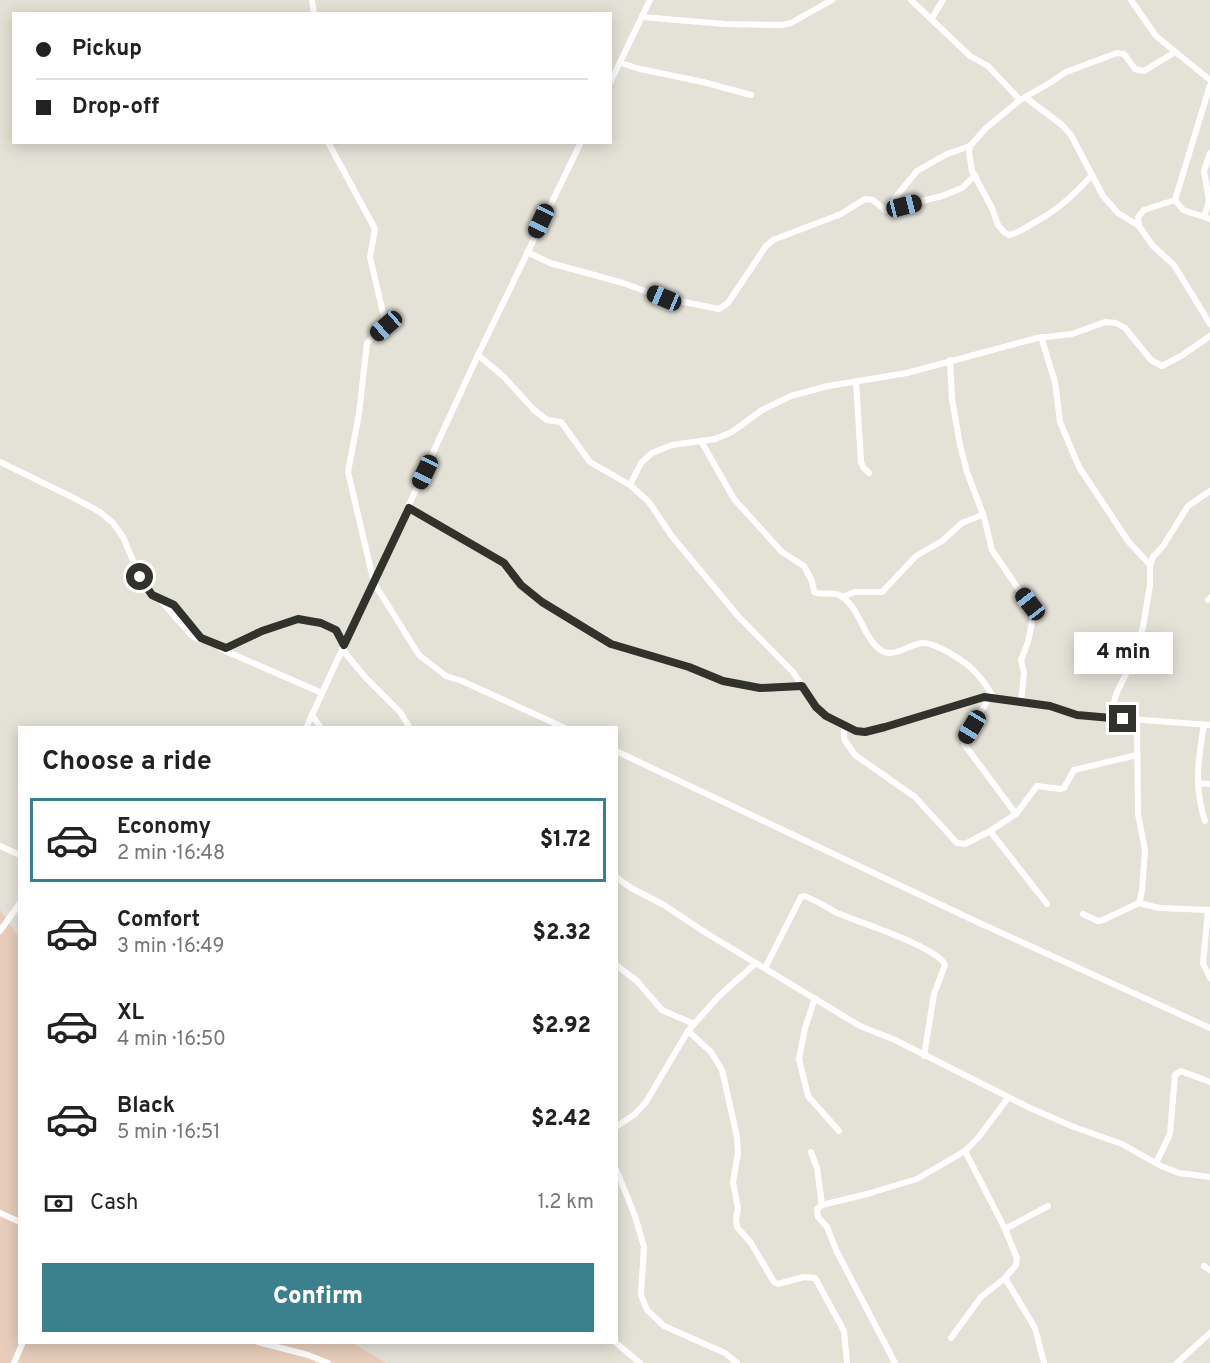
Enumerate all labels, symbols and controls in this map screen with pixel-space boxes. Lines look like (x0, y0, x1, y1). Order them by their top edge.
text: Pickup (72, 36, 142, 63)
text: Drop-off (72, 94, 159, 121)
car (884, 193, 924, 219)
car (525, 201, 557, 241)
car (644, 283, 684, 313)
car (367, 307, 405, 345)
car (409, 452, 441, 492)
route start (126, 563, 153, 590)
car (1012, 584, 1048, 624)
callout: 4 min (1074, 632, 1172, 674)
text: 4 min (1097, 640, 1150, 666)
route end (1109, 705, 1136, 732)
car (955, 707, 989, 747)
text: Choose a ride (42, 745, 212, 779)
icon: car (45, 813, 99, 867)
text: Economy (117, 814, 211, 841)
text: $1.72 (540, 827, 591, 854)
text: 2 min · 16:48 (117, 841, 225, 867)
icon: car (45, 906, 99, 960)
text: Comfort (117, 907, 200, 934)
text: $2.32 (533, 920, 591, 947)
text: 3 min · 16:49 (117, 934, 224, 960)
icon: car (45, 999, 99, 1053)
text: XL (117, 1000, 144, 1027)
text: $2.92 (532, 1013, 591, 1040)
text: 4 min · 16:50 (117, 1027, 226, 1053)
icon: car (45, 1092, 99, 1146)
text: Black (117, 1093, 175, 1120)
text: $2.42 (531, 1106, 591, 1133)
text: 5 min · 16:51 (117, 1120, 221, 1146)
icon: cash (42, 1187, 75, 1220)
text: Cash (90, 1190, 139, 1217)
text: 1.2 km (538, 1190, 594, 1216)
button: Confirm (42, 1263, 594, 1332)

